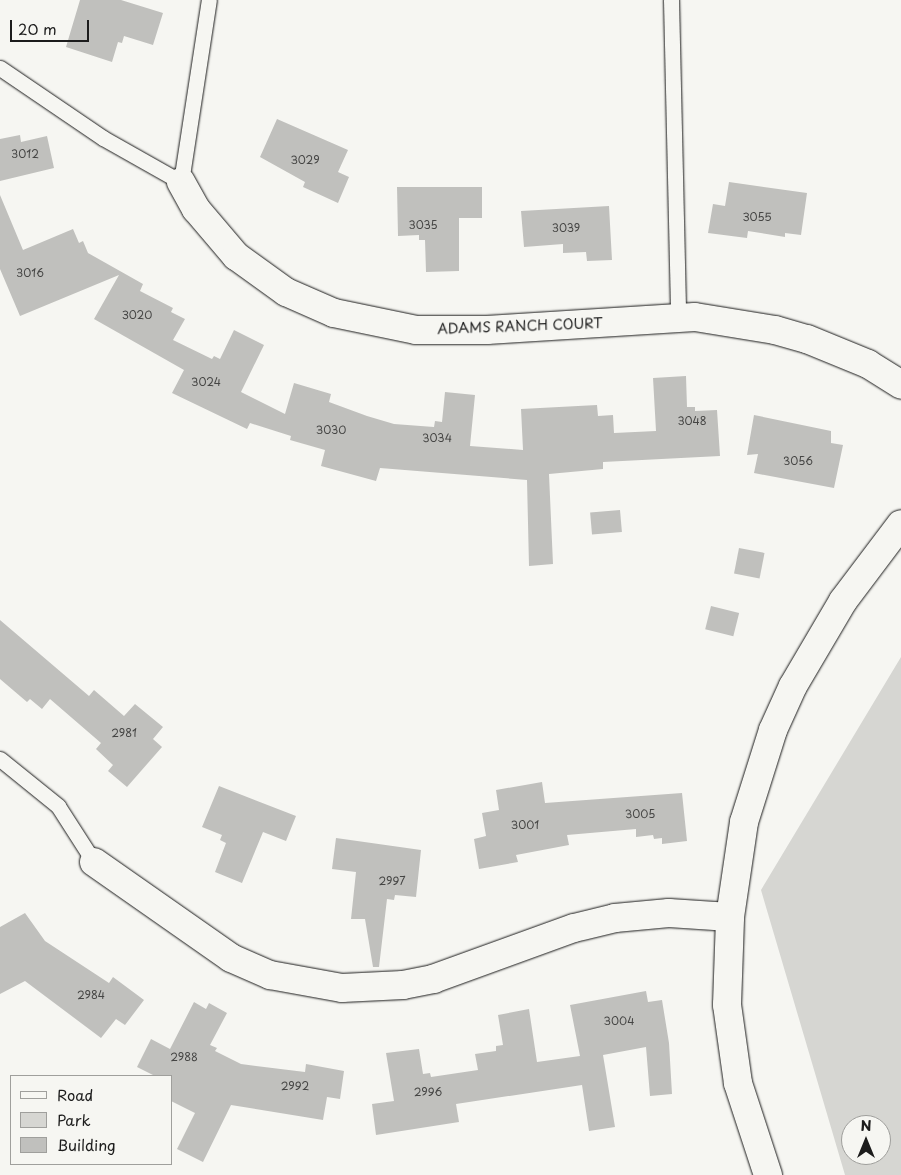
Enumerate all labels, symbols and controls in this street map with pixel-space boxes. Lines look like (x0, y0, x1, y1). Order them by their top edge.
scale bar (12, 10, 91, 42)
text: 20 m (18, 17, 57, 40)
house number: 3012 (11, 147, 39, 161)
house number: 3029 (290, 153, 320, 167)
house number: 3055 (742, 210, 772, 224)
house number: 3035 (409, 218, 437, 232)
house number: 3039 (552, 221, 580, 235)
house number: 3016 (16, 266, 44, 280)
house number: 3020 (122, 308, 152, 322)
street label: ADAMS RANCH COURT (436, 315, 604, 337)
house number: 3024 (191, 375, 221, 389)
house number: 3048 (677, 414, 707, 428)
house number: 3030 (316, 423, 346, 437)
house number: 3034 (422, 431, 452, 445)
house number: 3056 (783, 454, 813, 468)
house number: 2981 (111, 726, 137, 740)
house number: 3005 (625, 807, 655, 821)
house number: 3001 (511, 818, 539, 832)
house number: 2997 (378, 874, 406, 888)
house number: 2984 (77, 988, 105, 1002)
house number: 3004 (604, 1014, 634, 1028)
house number: 2988 (170, 1050, 198, 1064)
legend (10, 1075, 172, 1165)
house number: 2992 (281, 1079, 309, 1093)
text: Road (57, 1083, 93, 1106)
house number: 2996 (414, 1085, 442, 1099)
text: Park (57, 1108, 91, 1131)
north arrow (841, 1115, 891, 1165)
text: N (860, 1115, 872, 1136)
text: Building (57, 1133, 116, 1156)

